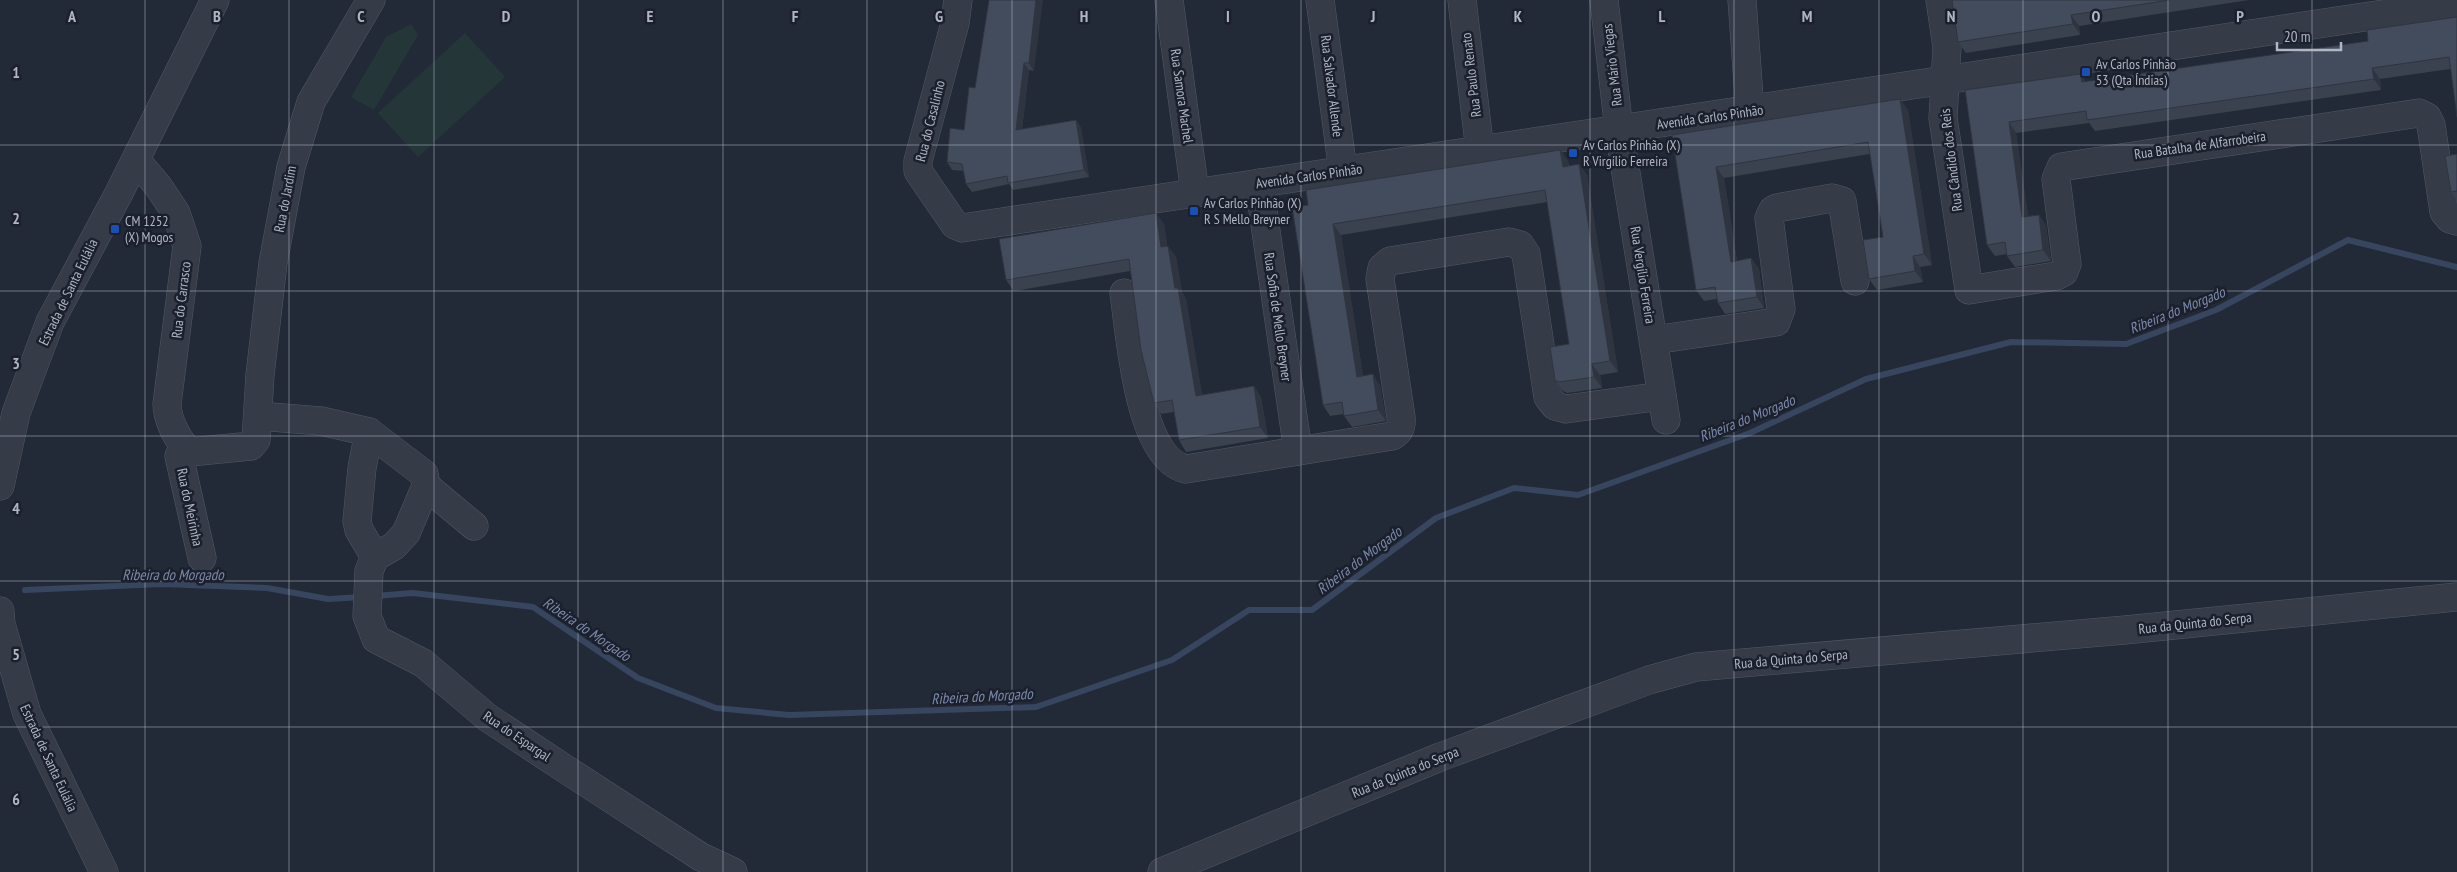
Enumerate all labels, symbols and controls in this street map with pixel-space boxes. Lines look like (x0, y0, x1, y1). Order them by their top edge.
text: A (67, 6, 77, 26)
text: B (213, 6, 221, 26)
text: C (357, 6, 365, 26)
text: D (502, 6, 511, 26)
text: E (647, 6, 654, 26)
text: F (792, 6, 799, 26)
text: G (935, 6, 943, 26)
text: H (1080, 6, 1088, 26)
text: I (1226, 6, 1230, 26)
text: J (1370, 6, 1375, 26)
text: K (1514, 6, 1523, 26)
text: L (1659, 6, 1666, 26)
text: M (1802, 6, 1812, 26)
text: N (1947, 6, 1955, 26)
text: O (2092, 6, 2101, 26)
text: P (2236, 6, 2244, 26)
scale bar (2277, 20, 2341, 52)
street label: Rua Mário Viegas (1598, 22, 1626, 107)
text: 20 m (2284, 27, 2310, 46)
street label: Rua Paulo Renato (1457, 32, 1485, 118)
street label: Rua Salvador Allende (1317, 34, 1347, 138)
street label: Rua Samora Machel (1166, 48, 1198, 145)
place label: Av Carlos Pinhão 53 (Qta Índias) (2096, 55, 2176, 89)
text: 1 (12, 62, 20, 82)
marker: Av Carlos Pinhão 53 (Qta Índias) (2080, 66, 2092, 78)
street label: Rua do Casalinho (911, 78, 949, 164)
street label: Avenida Carlos Pinhão (1656, 101, 1764, 133)
street label: Rua Cândido dos Reis (1936, 107, 1966, 212)
street label: Rua Batalha de Alfarrobeira (2133, 127, 2267, 163)
place label: Av Carlos Pinhão (X) R Virgílio Ferreira (1583, 136, 1680, 170)
marker: Av Carlos Pinhão (X) R Virgílio Ferreira (1567, 147, 1579, 159)
street label: Avenida Carlos Pinhão (1255, 160, 1363, 192)
street label: Rua do Jardim (270, 164, 300, 234)
place label: Av Carlos Pinhão (X) R S Mello Breyner (1204, 194, 1301, 228)
marker: Av Carlos Pinhão (X) R S Mello Breyner (1188, 205, 1200, 217)
text: 2 (12, 208, 20, 228)
place label: CM 1252 (X) Mogos (125, 212, 174, 246)
marker: CM 1252 (X) Mogos (109, 223, 121, 235)
street label: Rua Vergílio Ferreira (1626, 225, 1660, 325)
street label: Estrada de Santa Eulália (34, 236, 102, 348)
street label: Rua Sofia de Mello Breyner (1260, 251, 1296, 383)
street label: Rua do Carrasco (167, 261, 195, 339)
water label: Ribeira do Morgado (2126, 282, 2229, 338)
text: 3 (12, 353, 20, 373)
water label: Ribeira do Morgado (1696, 390, 1799, 446)
street label: Rua do Meirinha (173, 467, 207, 547)
text: 4 (12, 498, 20, 518)
water label: Ribeira do Morgado (1313, 521, 1406, 598)
water label: Ribeira do Morgado (122, 565, 225, 584)
water label: Ribeira do Morgado (540, 593, 636, 666)
street label: Rua da Quinta do Serpa (2137, 608, 2253, 638)
text: 5 (12, 644, 20, 664)
street label: Rua da Quinta do Serpa (1734, 645, 1848, 673)
water label: Ribeira do Morgado (931, 684, 1035, 708)
street label: Estrada de Santa Eulália (16, 701, 82, 815)
street label: Rua do Espargal (480, 707, 555, 766)
street label: Rua da Quinta do Serpa (1349, 742, 1461, 802)
text: 6 (12, 789, 20, 809)

